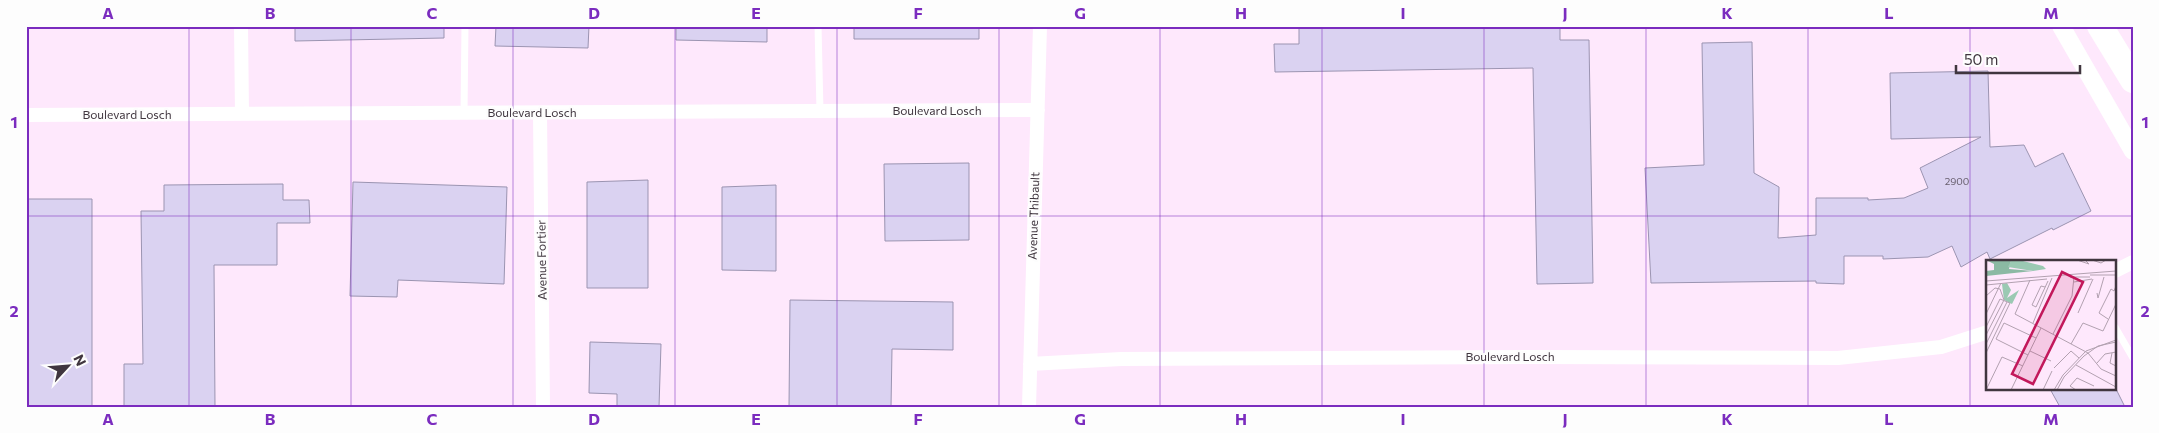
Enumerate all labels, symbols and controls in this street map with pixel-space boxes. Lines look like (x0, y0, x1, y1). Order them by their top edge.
text: A (102, 3, 114, 22)
text: B (265, 3, 276, 22)
text: C (427, 3, 438, 22)
text: D (588, 3, 600, 22)
text: E (751, 3, 761, 22)
text: F (913, 3, 923, 22)
text: G (1074, 3, 1086, 22)
text: H (1235, 3, 1247, 22)
text: I (1400, 3, 1406, 22)
text: J (1562, 3, 1568, 22)
text: K (1721, 3, 1733, 22)
text: L (1884, 3, 1894, 22)
text: M (2043, 3, 2059, 22)
scale bar (1956, 42, 2080, 74)
text: 50 m (1964, 50, 1998, 68)
street label: Boulevard Losch (892, 103, 982, 117)
street label: Boulevard Losch (487, 105, 577, 119)
street label: Boulevard Losch (82, 107, 172, 121)
text: 1 (10, 112, 18, 131)
text: 1 (2141, 112, 2149, 131)
street label: Avenue Thibault (1024, 172, 1042, 260)
house number: 2900 (1945, 175, 1969, 187)
street label: Avenue Fortier (533, 220, 549, 300)
inset map (1986, 260, 2116, 390)
text: 2 (9, 301, 19, 320)
text: 2 (2140, 301, 2150, 320)
north arrow (42, 340, 92, 390)
street label: Boulevard Losch (1465, 349, 1555, 363)
text: N (70, 352, 90, 369)
text: A (102, 409, 114, 428)
text: B (265, 409, 276, 428)
text: C (427, 409, 438, 428)
text: D (588, 409, 600, 428)
text: E (751, 409, 761, 428)
text: F (913, 409, 923, 428)
text: G (1074, 409, 1086, 428)
text: H (1235, 409, 1247, 428)
text: I (1400, 409, 1406, 428)
text: J (1562, 409, 1568, 428)
text: K (1721, 409, 1733, 428)
text: L (1884, 409, 1894, 428)
text: M (2043, 409, 2059, 428)

